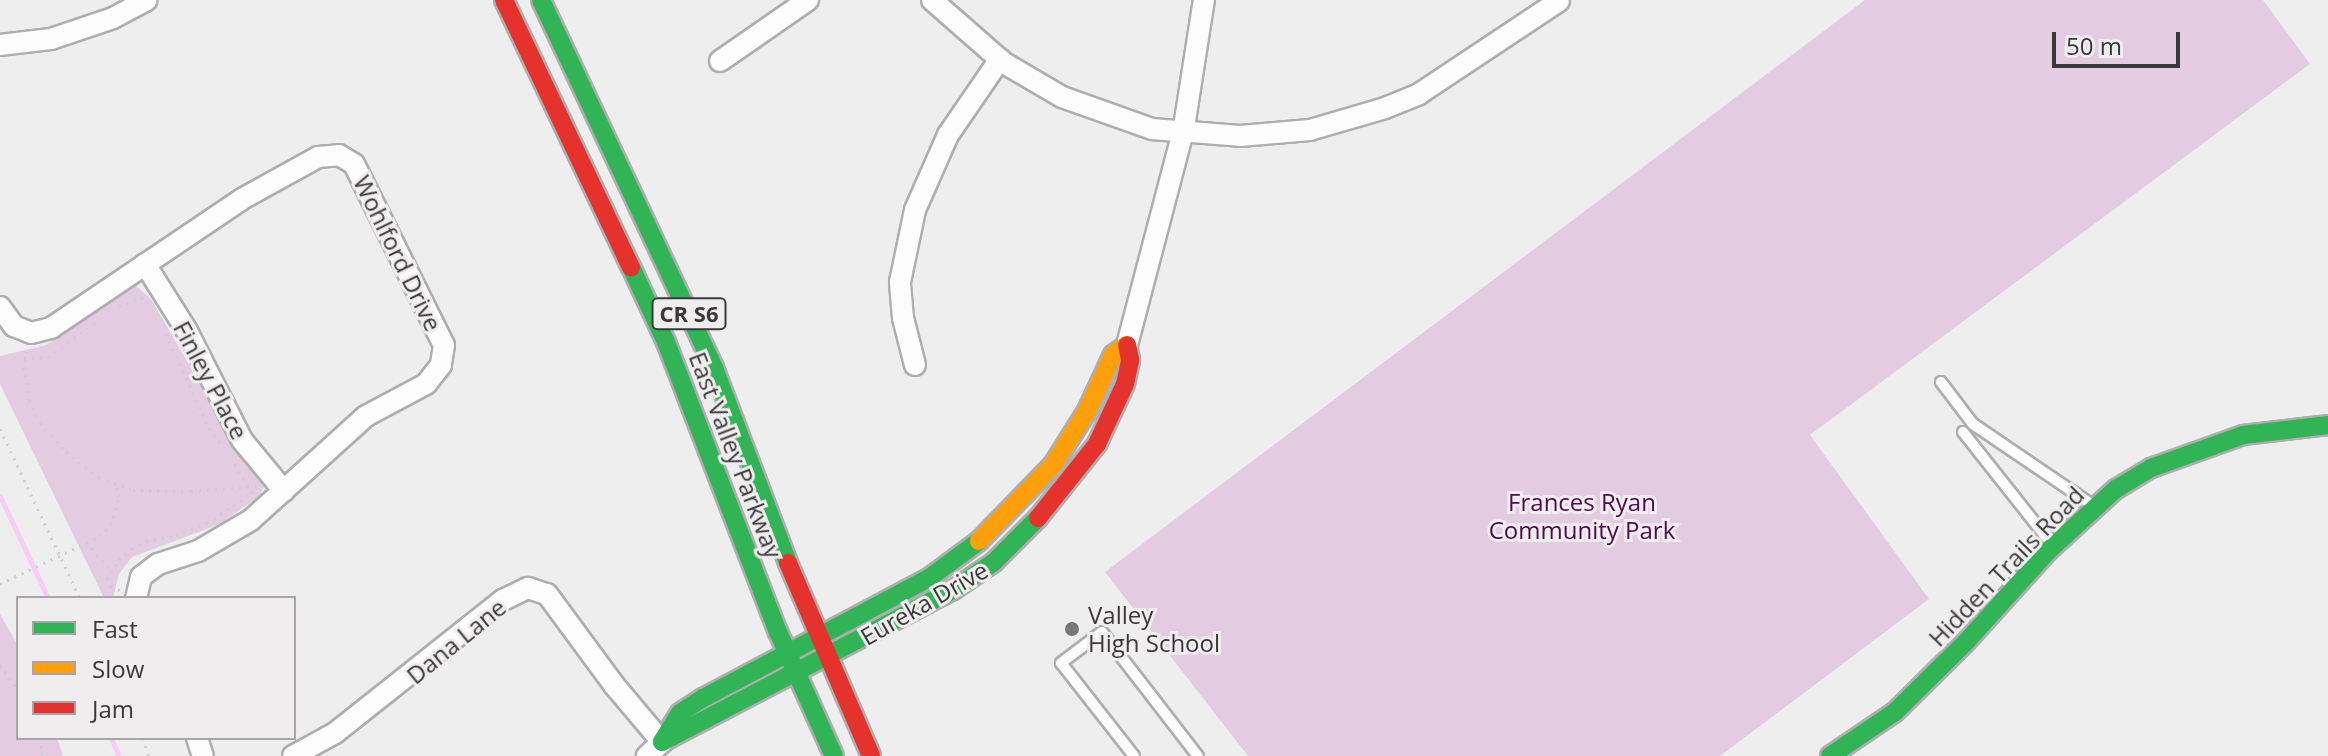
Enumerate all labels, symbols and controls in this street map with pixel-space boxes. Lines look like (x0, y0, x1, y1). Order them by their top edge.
scale bar (2056, 16, 2184, 66)
text: 50 m (2066, 29, 2122, 62)
street label: Wohlford Drive (348, 171, 448, 335)
road number: CR S6 (651, 296, 727, 332)
street label: Finley Place (168, 316, 254, 444)
street label: East Valley Parkway (683, 348, 789, 562)
street label: Hidden Trails Road (1922, 480, 2090, 652)
park label: Frances Ryan Community Park (1489, 488, 1675, 544)
street label: Eureka Drive (855, 555, 993, 651)
street label: Dana Lane (401, 592, 511, 690)
legend (16, 596, 296, 740)
place label: Valley High School (1088, 601, 1220, 657)
text: Fast (92, 612, 138, 645)
marker: Valley High School (1063, 620, 1081, 638)
text: Slow (92, 652, 144, 685)
text: Jam (92, 692, 134, 725)

